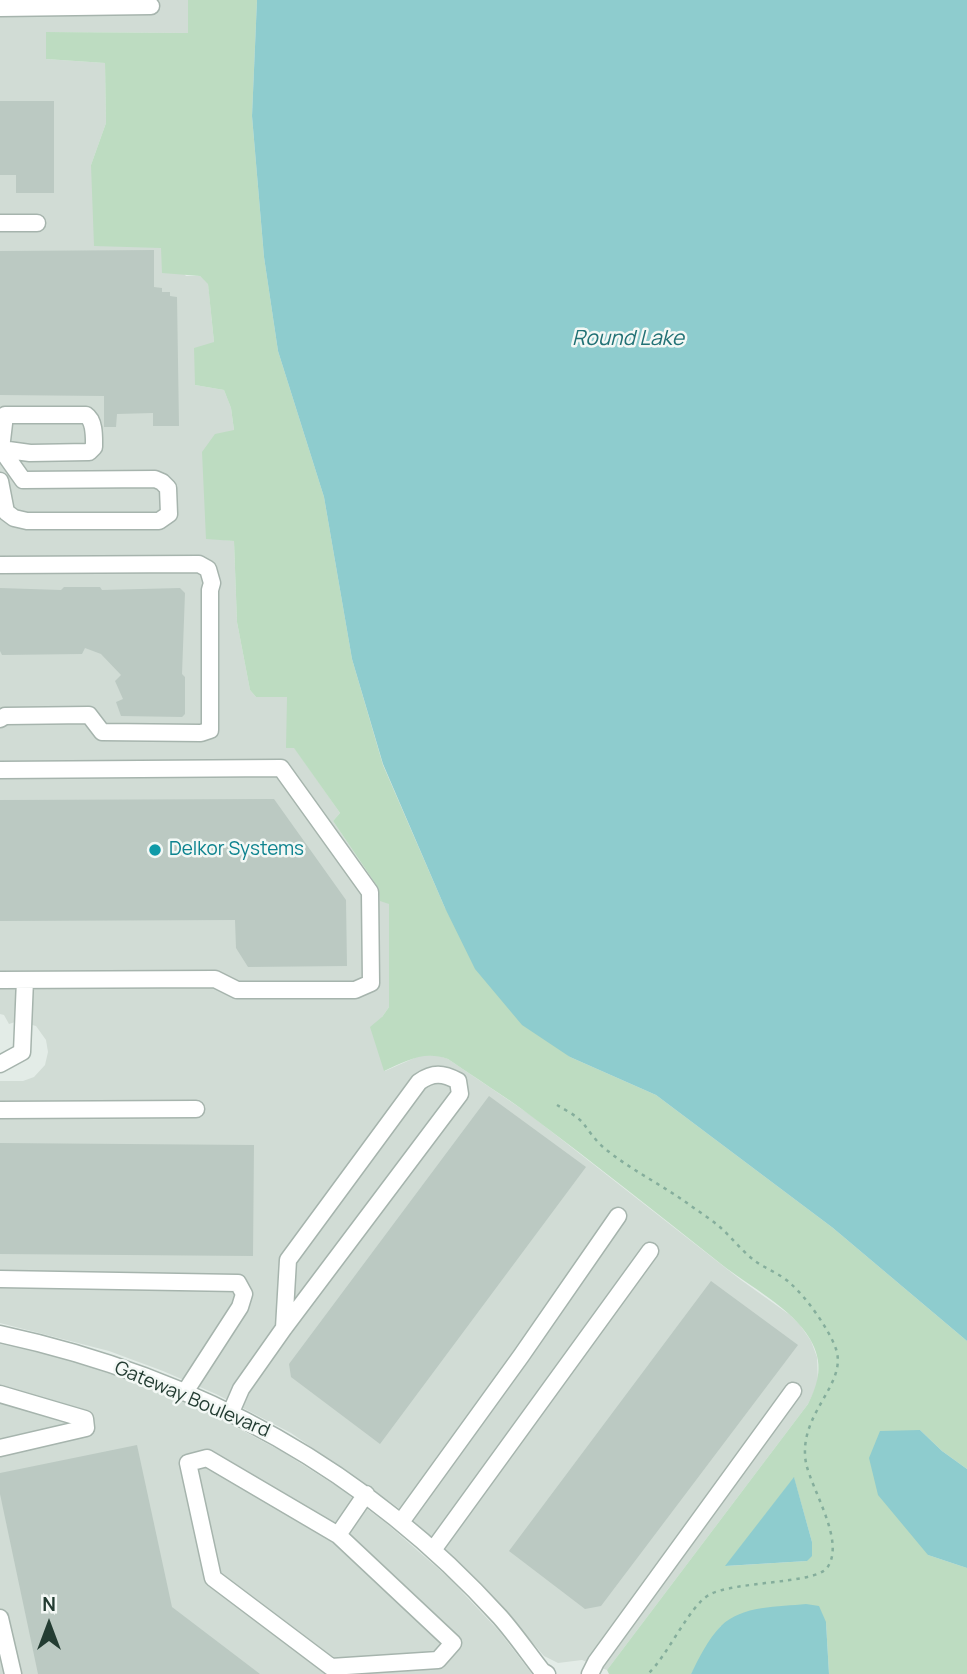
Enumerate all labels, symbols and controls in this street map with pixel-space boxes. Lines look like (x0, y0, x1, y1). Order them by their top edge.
water label: Round Lake (572, 326, 684, 352)
place label: Delkor Systems (169, 839, 304, 861)
marker: Delkor Systems (147, 842, 163, 858)
street label: Gateway Boulevard (111, 1357, 273, 1443)
north arrow (14, 1590, 84, 1660)
text: N (42, 1591, 56, 1617)

